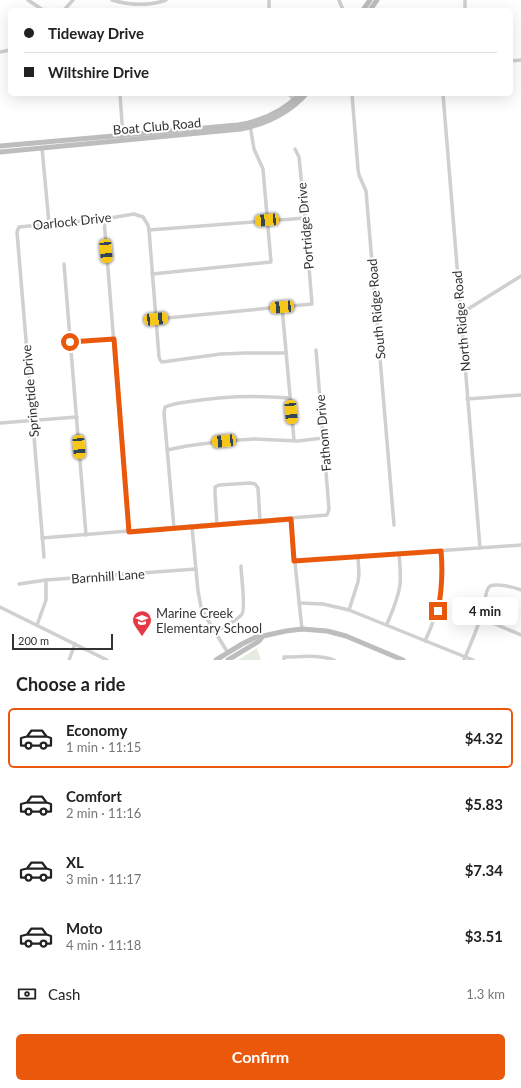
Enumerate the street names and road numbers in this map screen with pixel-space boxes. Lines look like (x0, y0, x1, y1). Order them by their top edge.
street label: Boat Club Road (112, 114, 202, 138)
street label: Portridge Drive (293, 182, 317, 270)
street label: Oarlock Drive (32, 209, 112, 233)
street label: South Ridge Road (364, 258, 388, 360)
street label: North Ridge Road (449, 270, 473, 372)
street label: Springtide Drive (18, 344, 42, 438)
street label: Fathom Drive (312, 394, 334, 472)
street label: Barnhill Lane (71, 565, 146, 587)

